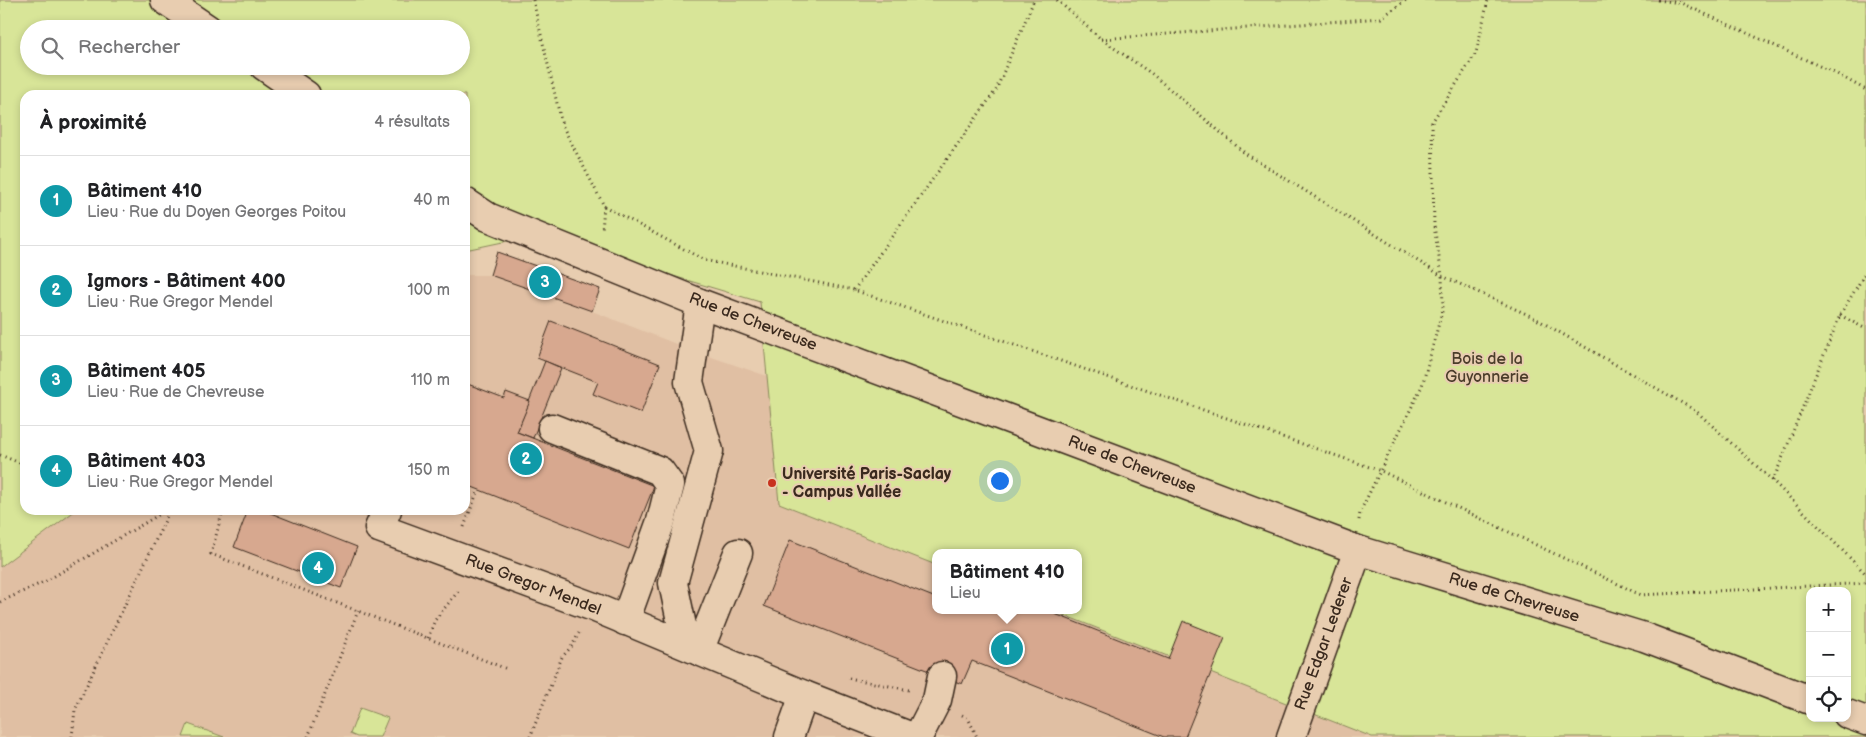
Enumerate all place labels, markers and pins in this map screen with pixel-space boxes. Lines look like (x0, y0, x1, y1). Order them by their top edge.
pin: 3 (529, 263, 561, 301)
pin: 2 (510, 440, 542, 478)
place label: Université Paris-Saclay - Campus Vallée (782, 465, 952, 502)
marker: Université Paris-Saclay - Campus Vallée (766, 477, 778, 489)
pin: 4 (302, 549, 334, 587)
pin: 1 (991, 630, 1023, 668)

